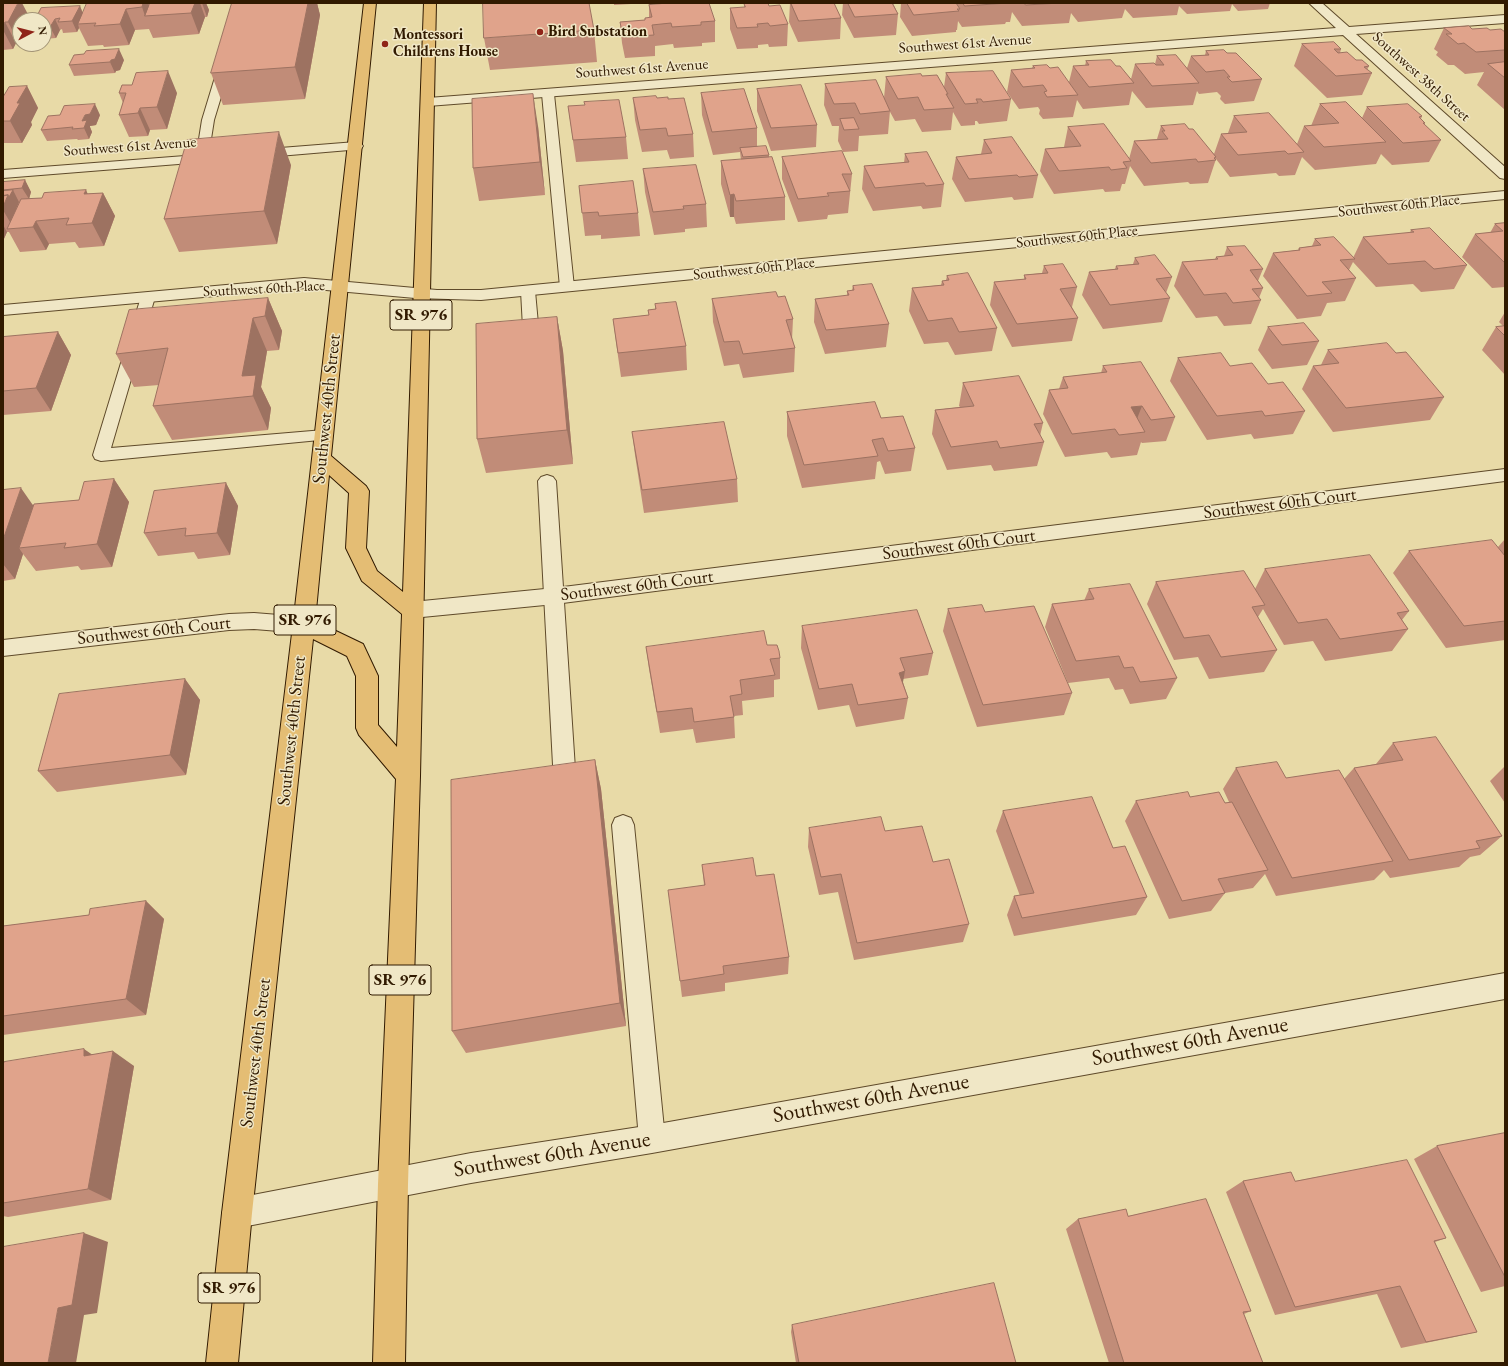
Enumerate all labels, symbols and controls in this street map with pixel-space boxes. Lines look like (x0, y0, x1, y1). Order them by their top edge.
north arrow (12, 12, 52, 52)
place label: Bird Substation (548, 23, 647, 41)
text: N (35, 25, 50, 36)
place label: Montessori Childrens House (393, 26, 498, 61)
marker: Bird Substation (535, 27, 545, 37)
street label: Southwest 38th Street (1368, 28, 1474, 126)
street label: Southwest 61st Avenue (898, 30, 1032, 58)
marker: Montessori Childrens House (380, 39, 390, 49)
street label: Southwest 61st Avenue (575, 55, 709, 83)
street label: Southwest 61st Avenue (63, 133, 197, 161)
street label: Southwest 60th Place (1337, 191, 1461, 221)
street label: Southwest 60th Place (1015, 222, 1139, 252)
street label: Southwest 60th Place (692, 254, 816, 284)
street label: Southwest 60th Place (203, 277, 325, 301)
road number: SR 976 (390, 300, 452, 330)
street label: Southwest 40th Street (308, 333, 346, 485)
street label: Southwest 60th Court (1202, 484, 1358, 524)
street label: Southwest 60th Court (881, 525, 1037, 565)
street label: Southwest 60th Court (559, 566, 715, 606)
road number: SR 976 (274, 605, 336, 635)
street label: Southwest 60th Court (76, 612, 232, 650)
street label: Southwest 40th Street (273, 655, 311, 807)
road number: SR 976 (369, 965, 431, 995)
street label: Southwest 40th Street (236, 977, 276, 1129)
street label: Southwest 60th Avenue (1090, 1012, 1290, 1072)
street label: Southwest 60th Avenue (771, 1069, 971, 1129)
street label: Southwest 60th Avenue (452, 1126, 652, 1184)
road number: SR 976 (198, 1273, 260, 1303)

